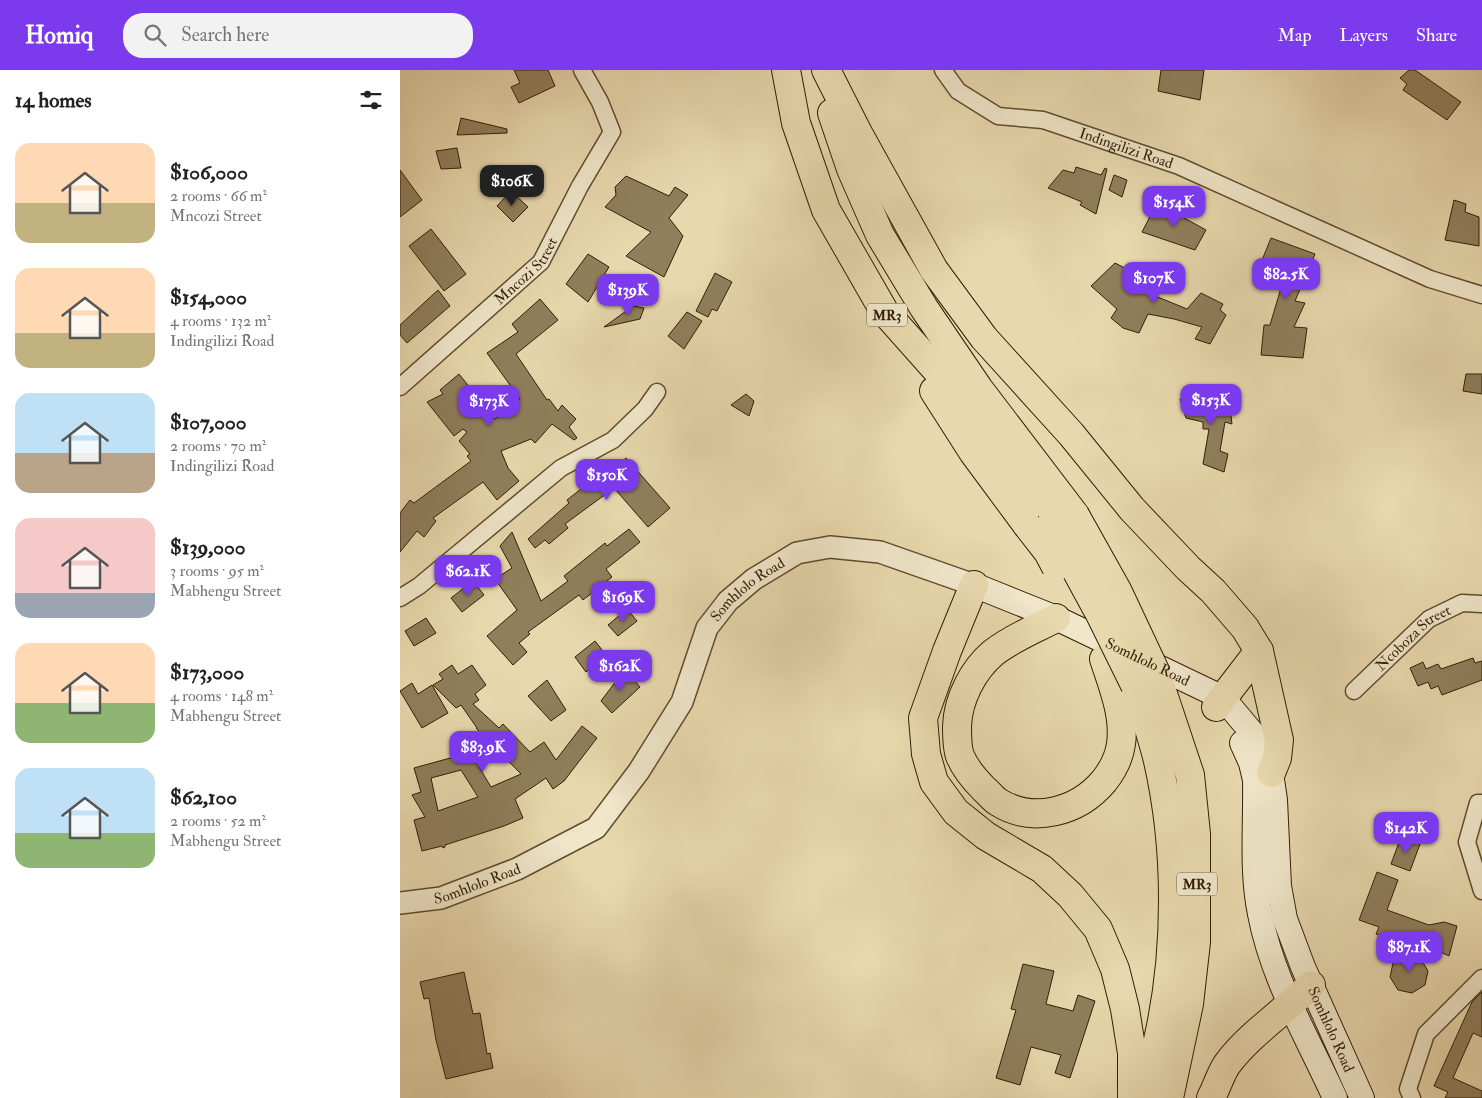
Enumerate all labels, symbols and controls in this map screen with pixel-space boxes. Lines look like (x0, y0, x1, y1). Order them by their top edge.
search box (123, 13, 473, 58)
text: Homiq (25, 20, 93, 51)
icon: search (141, 21, 169, 49)
text: Search here (181, 23, 269, 47)
text: Map (1278, 24, 1312, 47)
text: Layers (1340, 24, 1388, 47)
text: Share (1416, 24, 1457, 47)
icon: filters (357, 86, 385, 114)
text: 14 homes (15, 87, 92, 114)
street label: Indingilizi Road (1077, 123, 1176, 173)
text: $106,000 (170, 159, 248, 186)
icon: home (55, 163, 115, 223)
pin: $106K (477, 164, 547, 207)
text: $106K (491, 171, 533, 191)
text: 2 rooms · 66 m² (170, 186, 267, 206)
pin: $154K (1139, 186, 1209, 228)
text: $154K (1153, 192, 1195, 212)
text: Mncozi Street (170, 206, 262, 226)
street label: Mncozi Street (490, 234, 562, 309)
pin: $82.5K (1245, 258, 1327, 300)
pin: $107K (1119, 262, 1189, 304)
text: $82.5K (1263, 264, 1309, 284)
text: $107K (1133, 268, 1175, 288)
pin: $139K (593, 274, 663, 316)
text: $139K (608, 280, 648, 300)
text: $154,000 (170, 284, 247, 311)
icon: home (55, 288, 115, 348)
road number: MR3 (867, 304, 907, 326)
text: 4 rooms · 132 m² (170, 311, 271, 331)
text: Indingilizi Road (170, 331, 274, 351)
pin: $173K (454, 384, 524, 427)
pin: $153K (1176, 384, 1246, 426)
text: $153K (1191, 390, 1231, 410)
text: $173K (469, 391, 509, 411)
text: $107,000 (170, 409, 247, 436)
icon: home (55, 413, 115, 473)
text: 2 rooms · 70 m² (170, 436, 266, 456)
text: Indingilizi Road (170, 456, 274, 476)
pin: $150K (572, 458, 642, 501)
text: $150K (587, 465, 628, 485)
text: $139,000 (170, 534, 246, 561)
icon: home (55, 538, 115, 598)
street label: Somhlolo Road (706, 553, 789, 625)
pin: $62.1K (427, 554, 509, 597)
text: 3 rooms · 95 m² (170, 561, 264, 581)
text: $62.1K (445, 561, 491, 581)
pin: $169K (588, 580, 658, 623)
text: Mabhengu Street (170, 581, 281, 601)
text: $169K (602, 587, 644, 607)
street label: Ncoboza Street (1371, 600, 1454, 675)
street label: Somhlolo Road (1102, 634, 1194, 691)
pin: $162K (585, 650, 655, 692)
text: $162K (599, 656, 641, 676)
text: $173,000 (170, 659, 244, 686)
icon: home (55, 663, 115, 723)
text: 4 rooms · 148 m² (170, 686, 273, 706)
text: Mabhengu Street (170, 706, 281, 726)
pin: $83.9K (442, 730, 524, 773)
text: $83.9K (460, 737, 506, 757)
text: $62,100 (170, 784, 237, 811)
icon: home (55, 788, 115, 848)
text: 2 rooms · 52 m² (170, 811, 266, 831)
pin: $142K (1371, 812, 1441, 854)
text: $142K (1385, 818, 1427, 838)
text: Mabhengu Street (170, 831, 281, 851)
street label: Somhlolo Road (433, 859, 524, 908)
road number: MR3 (1177, 872, 1217, 896)
pin: $87.1K (1368, 930, 1450, 973)
text: $87.1K (1387, 937, 1431, 957)
street label: Somhlolo Road (1304, 984, 1359, 1076)

